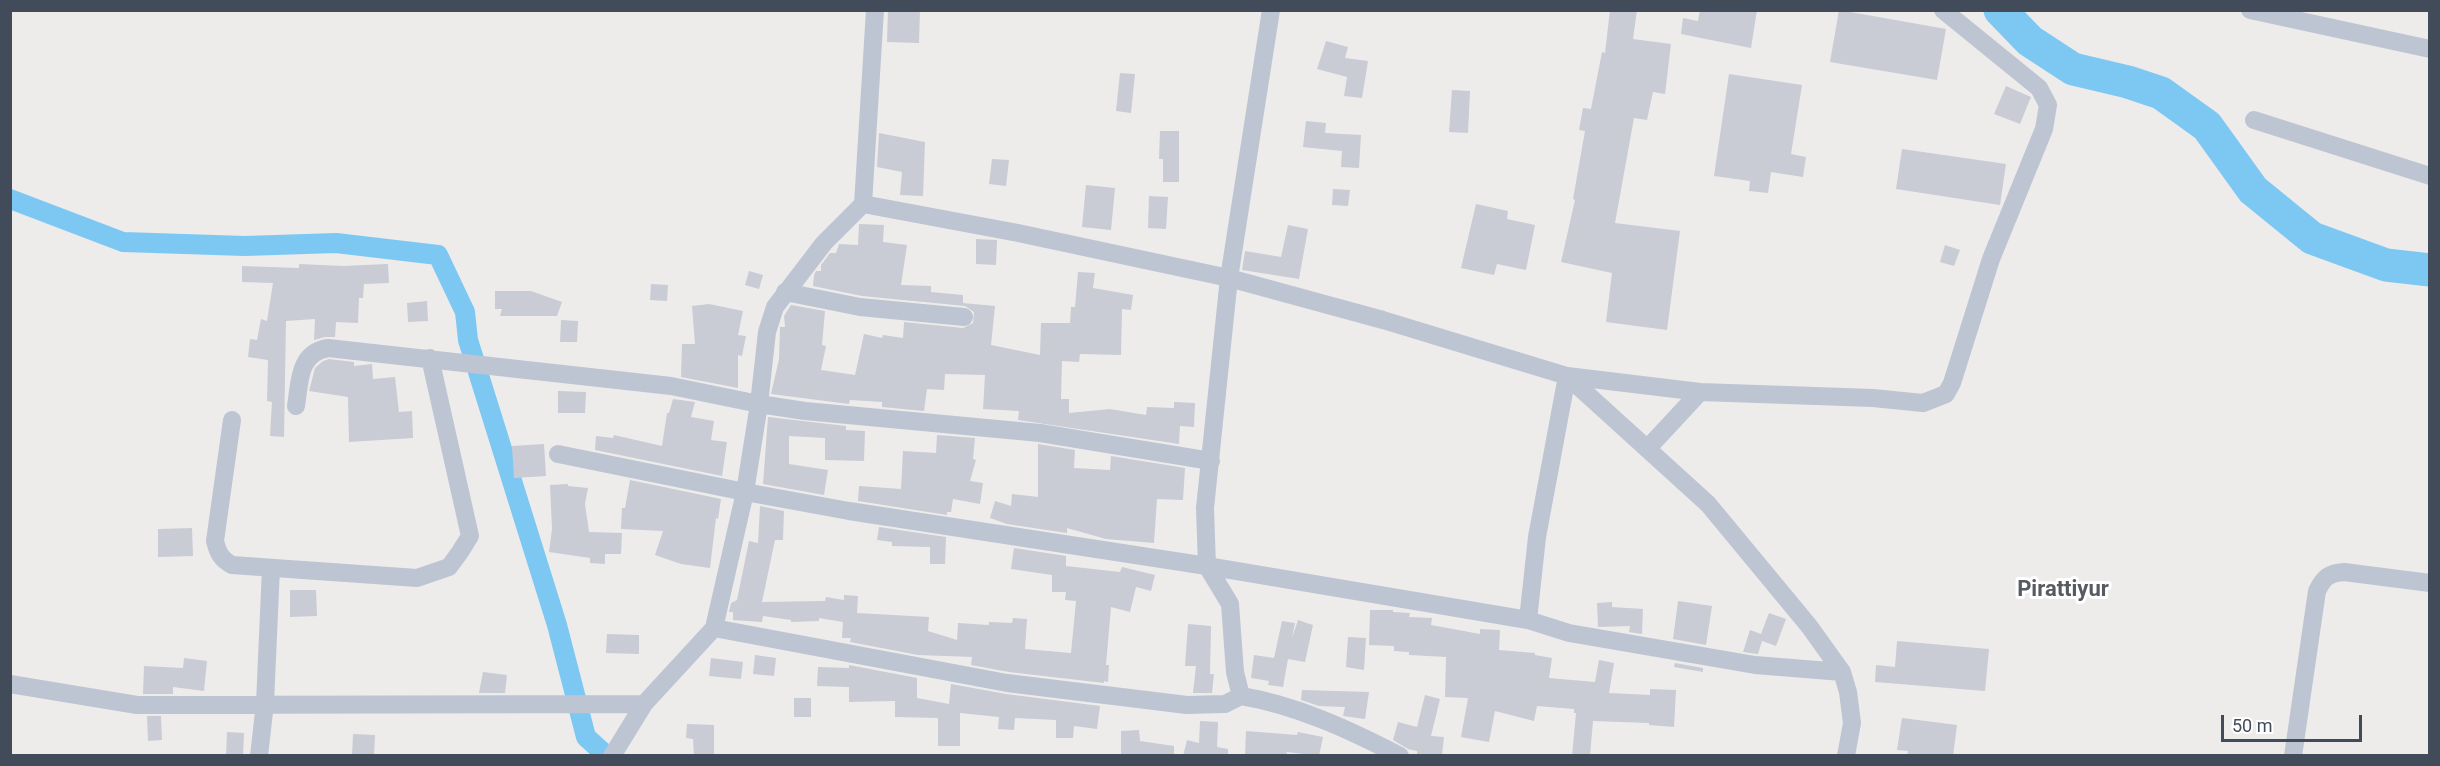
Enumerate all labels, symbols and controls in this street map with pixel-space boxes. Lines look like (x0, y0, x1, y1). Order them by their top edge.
district label: Pirattiyur (2017, 577, 2109, 603)
scale bar (2224, 703, 2365, 741)
text: 50 m (2232, 715, 2272, 736)

